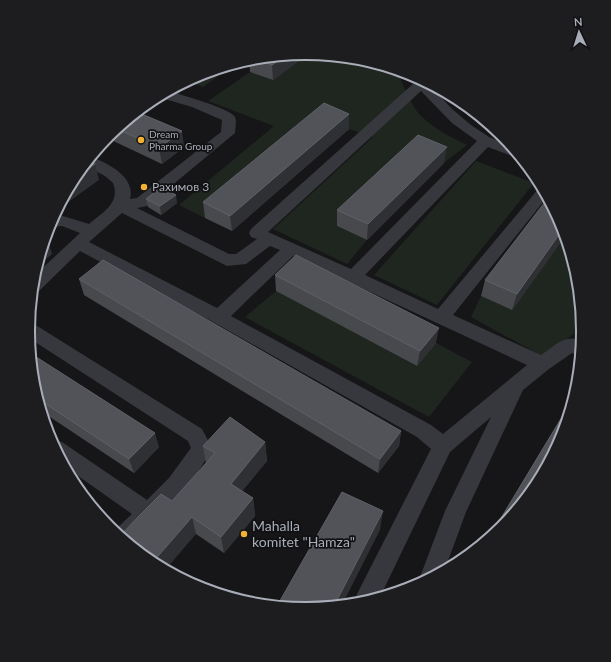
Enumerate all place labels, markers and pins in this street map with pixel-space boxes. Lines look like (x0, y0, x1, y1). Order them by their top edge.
place label: Dream Pharma Group (149, 128, 213, 152)
marker: Dream Pharma Group (136, 135, 146, 145)
place label: Рахимов 3 (152, 179, 209, 194)
marker: Рахимов 3 (139, 182, 149, 192)
place label: Mahalla komitet "Hamza" (252, 517, 355, 550)
marker: Mahalla komitet "Hamza" (239, 529, 249, 539)

